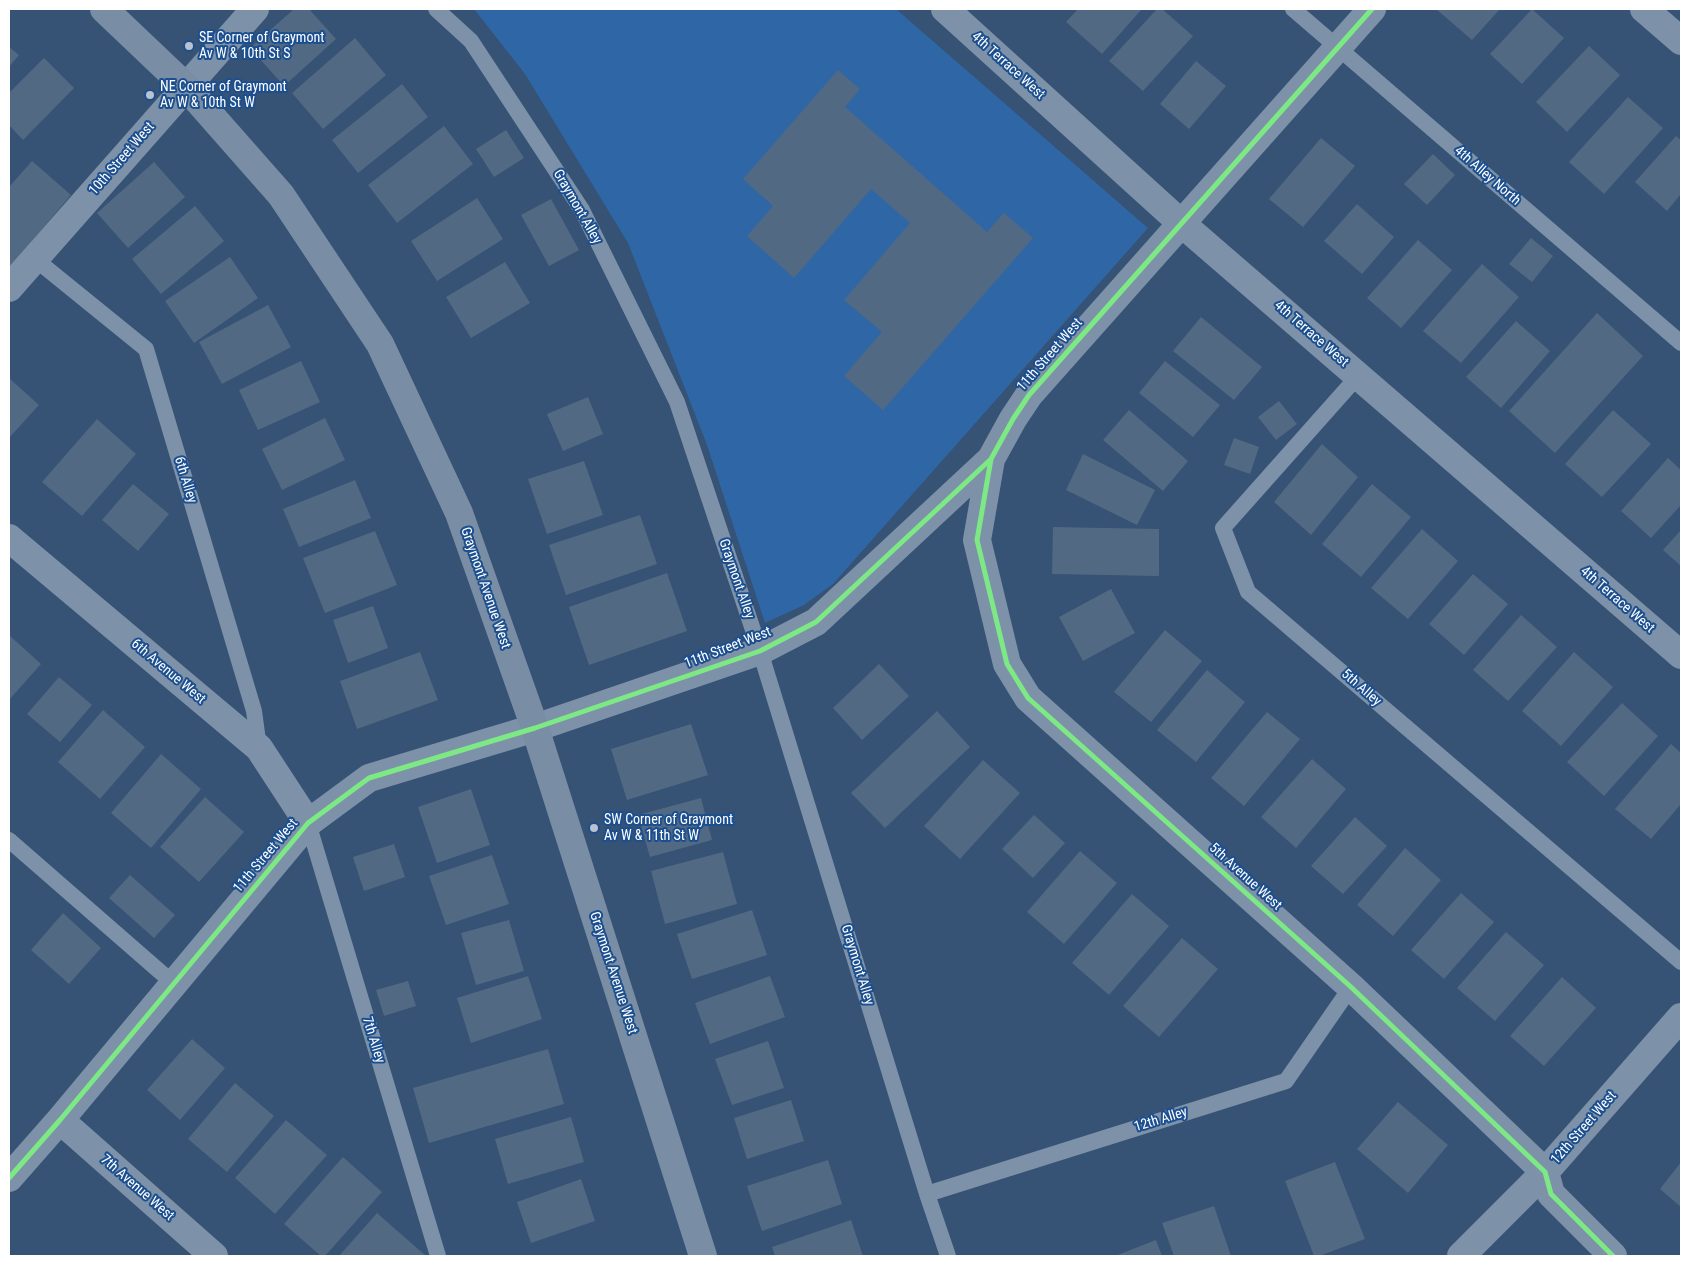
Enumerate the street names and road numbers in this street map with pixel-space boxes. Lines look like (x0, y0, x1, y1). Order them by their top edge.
street label: 4th Terrace West (968, 29, 1048, 103)
street label: 10th Street West (86, 119, 158, 199)
street label: 4th Alley North (1450, 143, 1524, 209)
street label: Graymont Alley (549, 167, 605, 247)
street label: 4th Terrace West (1270, 297, 1352, 371)
street label: 11th Street West (1014, 315, 1086, 395)
street label: 6th Alley (170, 455, 200, 505)
street label: Graymont Avenue West (456, 525, 514, 651)
street label: Graymont Alley (715, 537, 757, 621)
street label: 4th Terrace West (1576, 563, 1658, 637)
street label: 11th Street West (682, 624, 774, 672)
street label: 6th Avenue West (127, 636, 209, 708)
street label: 5th Alley (1337, 666, 1385, 710)
street label: 11th Street West (230, 816, 302, 896)
street label: 5th Avenue West (1205, 840, 1285, 914)
street label: Graymont Avenue West (585, 910, 641, 1036)
street label: Graymont Alley (837, 923, 877, 1007)
street label: 7th Alley (358, 1015, 388, 1065)
street label: 12th Street West (1548, 1088, 1620, 1168)
street label: 12th Alley (1132, 1104, 1190, 1136)
street label: 7th Avenue West (97, 1151, 177, 1225)

